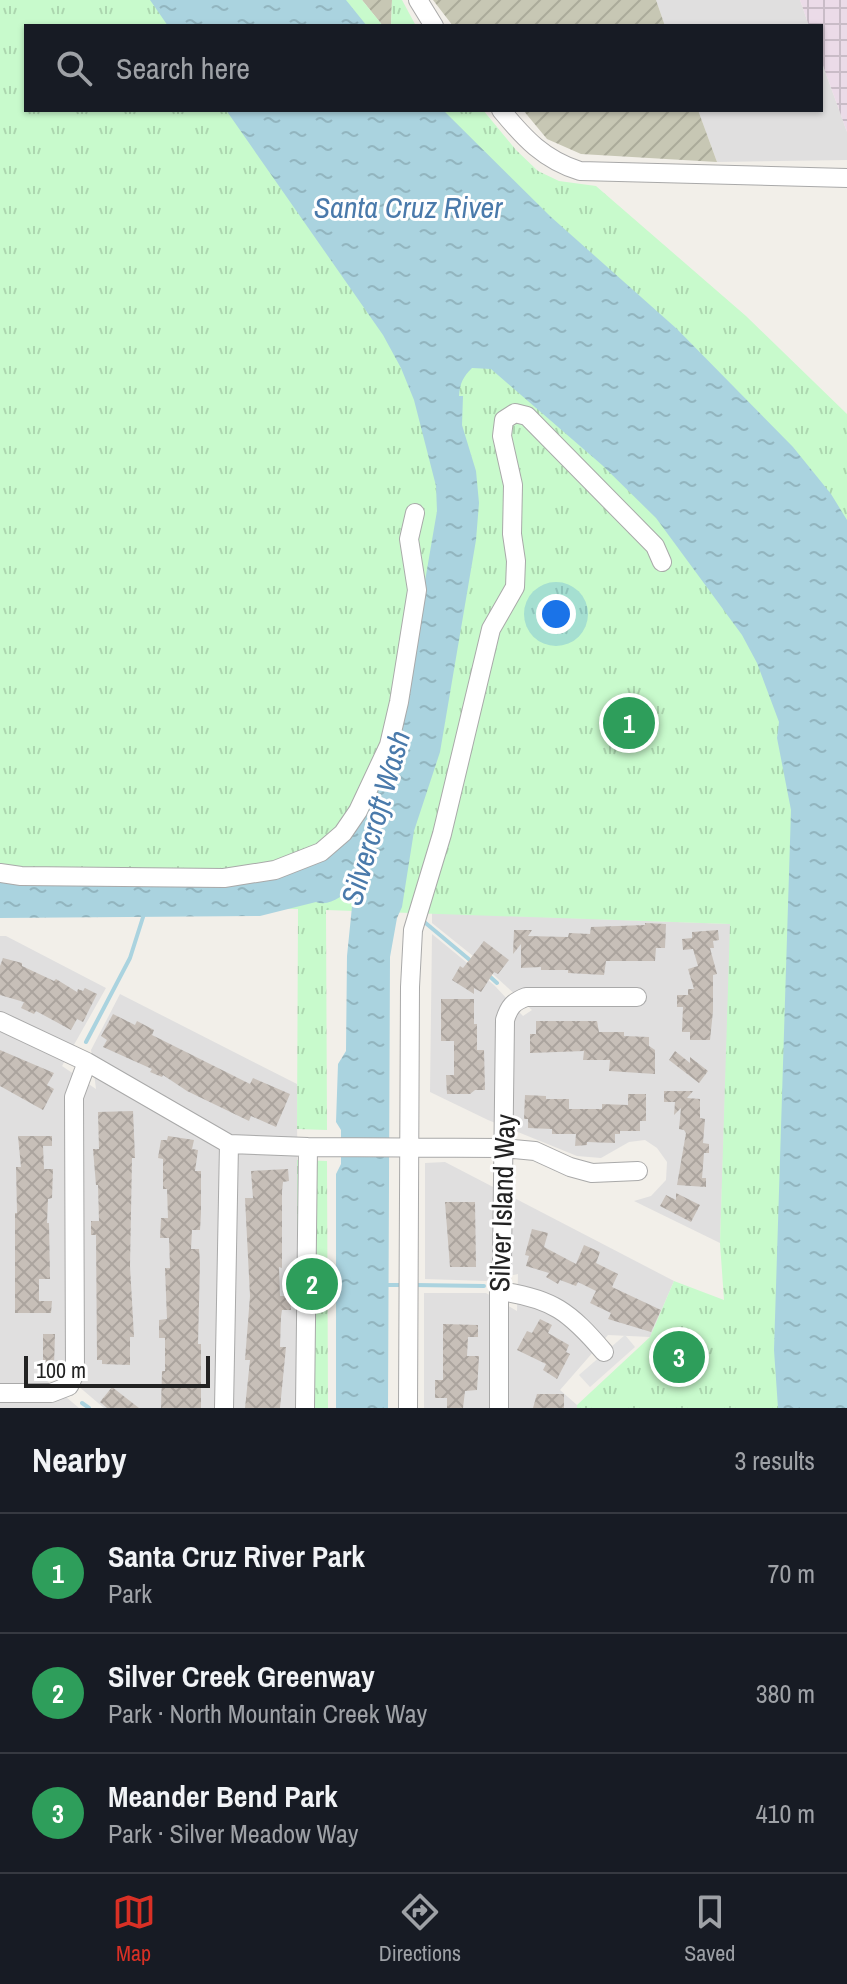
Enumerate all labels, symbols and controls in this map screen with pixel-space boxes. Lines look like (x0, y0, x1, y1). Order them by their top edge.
search box (24, 24, 823, 112)
icon: search (52, 46, 96, 90)
text: Search here (116, 48, 250, 88)
water label: Santa Cruz River (314, 187, 503, 227)
your location (536, 594, 576, 634)
pin: 1 (603, 693, 655, 753)
water label: Silvercroft Wash (331, 726, 419, 910)
street label: Silver Island Way (480, 1113, 524, 1293)
pin: 2 (286, 1254, 338, 1314)
pin: 3 (653, 1327, 705, 1387)
scale bar (24, 1352, 210, 1388)
text: 100 m (36, 1355, 86, 1385)
text: Nearby (32, 1437, 127, 1483)
text: 3 results (734, 1443, 815, 1478)
text: Santa Cruz River Park (108, 1536, 365, 1576)
text: 1 (52, 1556, 64, 1591)
text: 70 m (768, 1556, 815, 1591)
text: Park (108, 1576, 152, 1611)
text: Silver Creek Greenway (108, 1656, 375, 1696)
text: 2 (52, 1676, 64, 1711)
text: 380 m (756, 1676, 815, 1711)
text: Park · North Mountain Creek Way (108, 1696, 427, 1731)
text: Meander Bend Park (108, 1776, 338, 1816)
text: 3 (52, 1796, 64, 1831)
text: 410 m (756, 1796, 815, 1831)
text: Park · Silver Meadow Way (108, 1816, 358, 1851)
tab: Map (112, 1890, 156, 1968)
tab: Directions (379, 1890, 461, 1968)
tab: Saved (684, 1890, 735, 1968)

